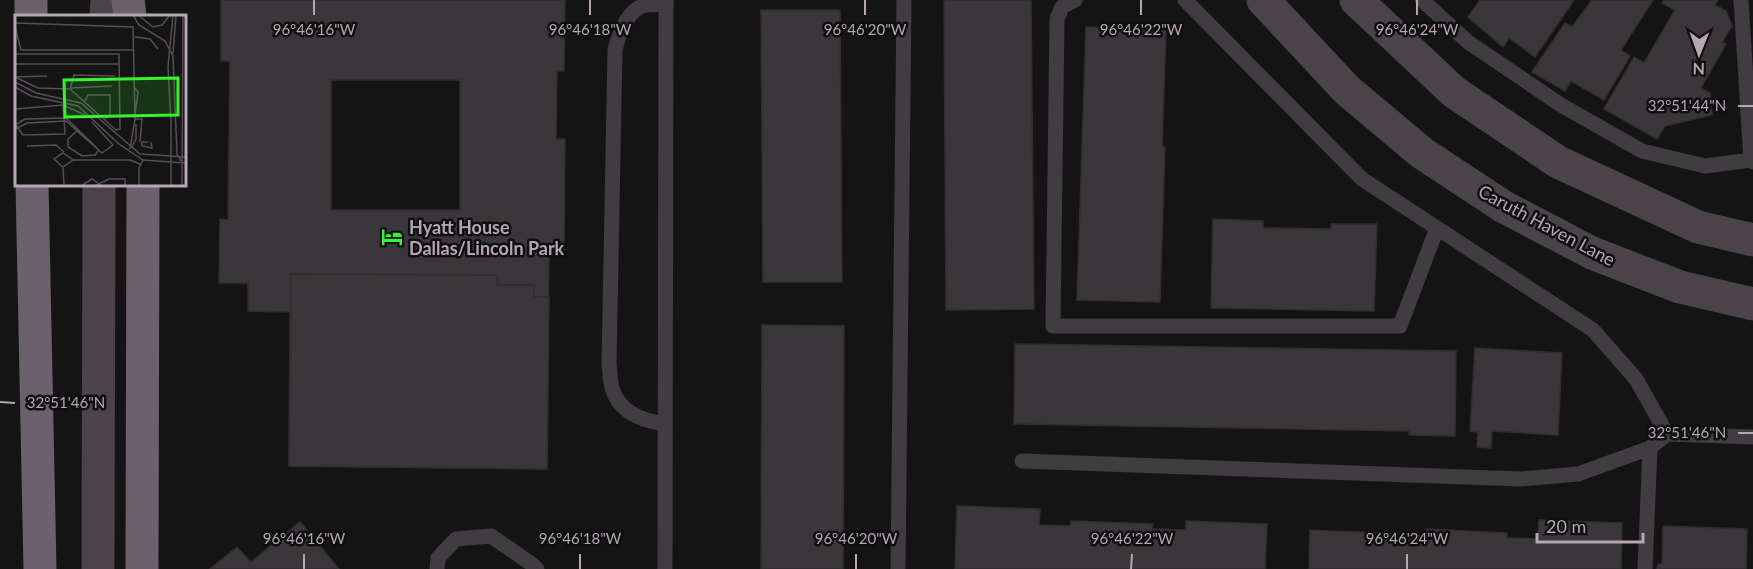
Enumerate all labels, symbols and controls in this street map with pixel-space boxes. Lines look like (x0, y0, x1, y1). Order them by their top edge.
inset map (15, 15, 186, 186)
text: 96°46'16"W (273, 20, 356, 38)
text: 96°46'18"W (549, 20, 632, 38)
text: 96°46'20"W (824, 20, 907, 38)
text: 96°46'22"W (1100, 20, 1183, 38)
text: 96°46'24"W (1376, 20, 1459, 38)
north arrow (1669, 24, 1729, 84)
text: N (1692, 60, 1705, 79)
text: 32°51'44"N (1648, 96, 1726, 114)
street label: Caruth Haven Lane (1475, 180, 1619, 270)
place label: Hyatt House Dallas/Lincoln Park (409, 216, 565, 259)
hotel icon: Hyatt House Dallas/Lincoln Park (380, 225, 404, 249)
text: 32°51'46"N (27, 393, 105, 411)
text: 32°51'46"N (1648, 423, 1726, 441)
scale bar (1537, 506, 1644, 544)
text: 20 m (1546, 515, 1586, 537)
text: 96°46'16"W (263, 529, 346, 547)
text: 96°46'18"W (539, 529, 622, 547)
text: 96°46'20"W (815, 529, 898, 547)
text: 96°46'22"W (1091, 529, 1174, 547)
text: 96°46'24"W (1366, 529, 1449, 547)

